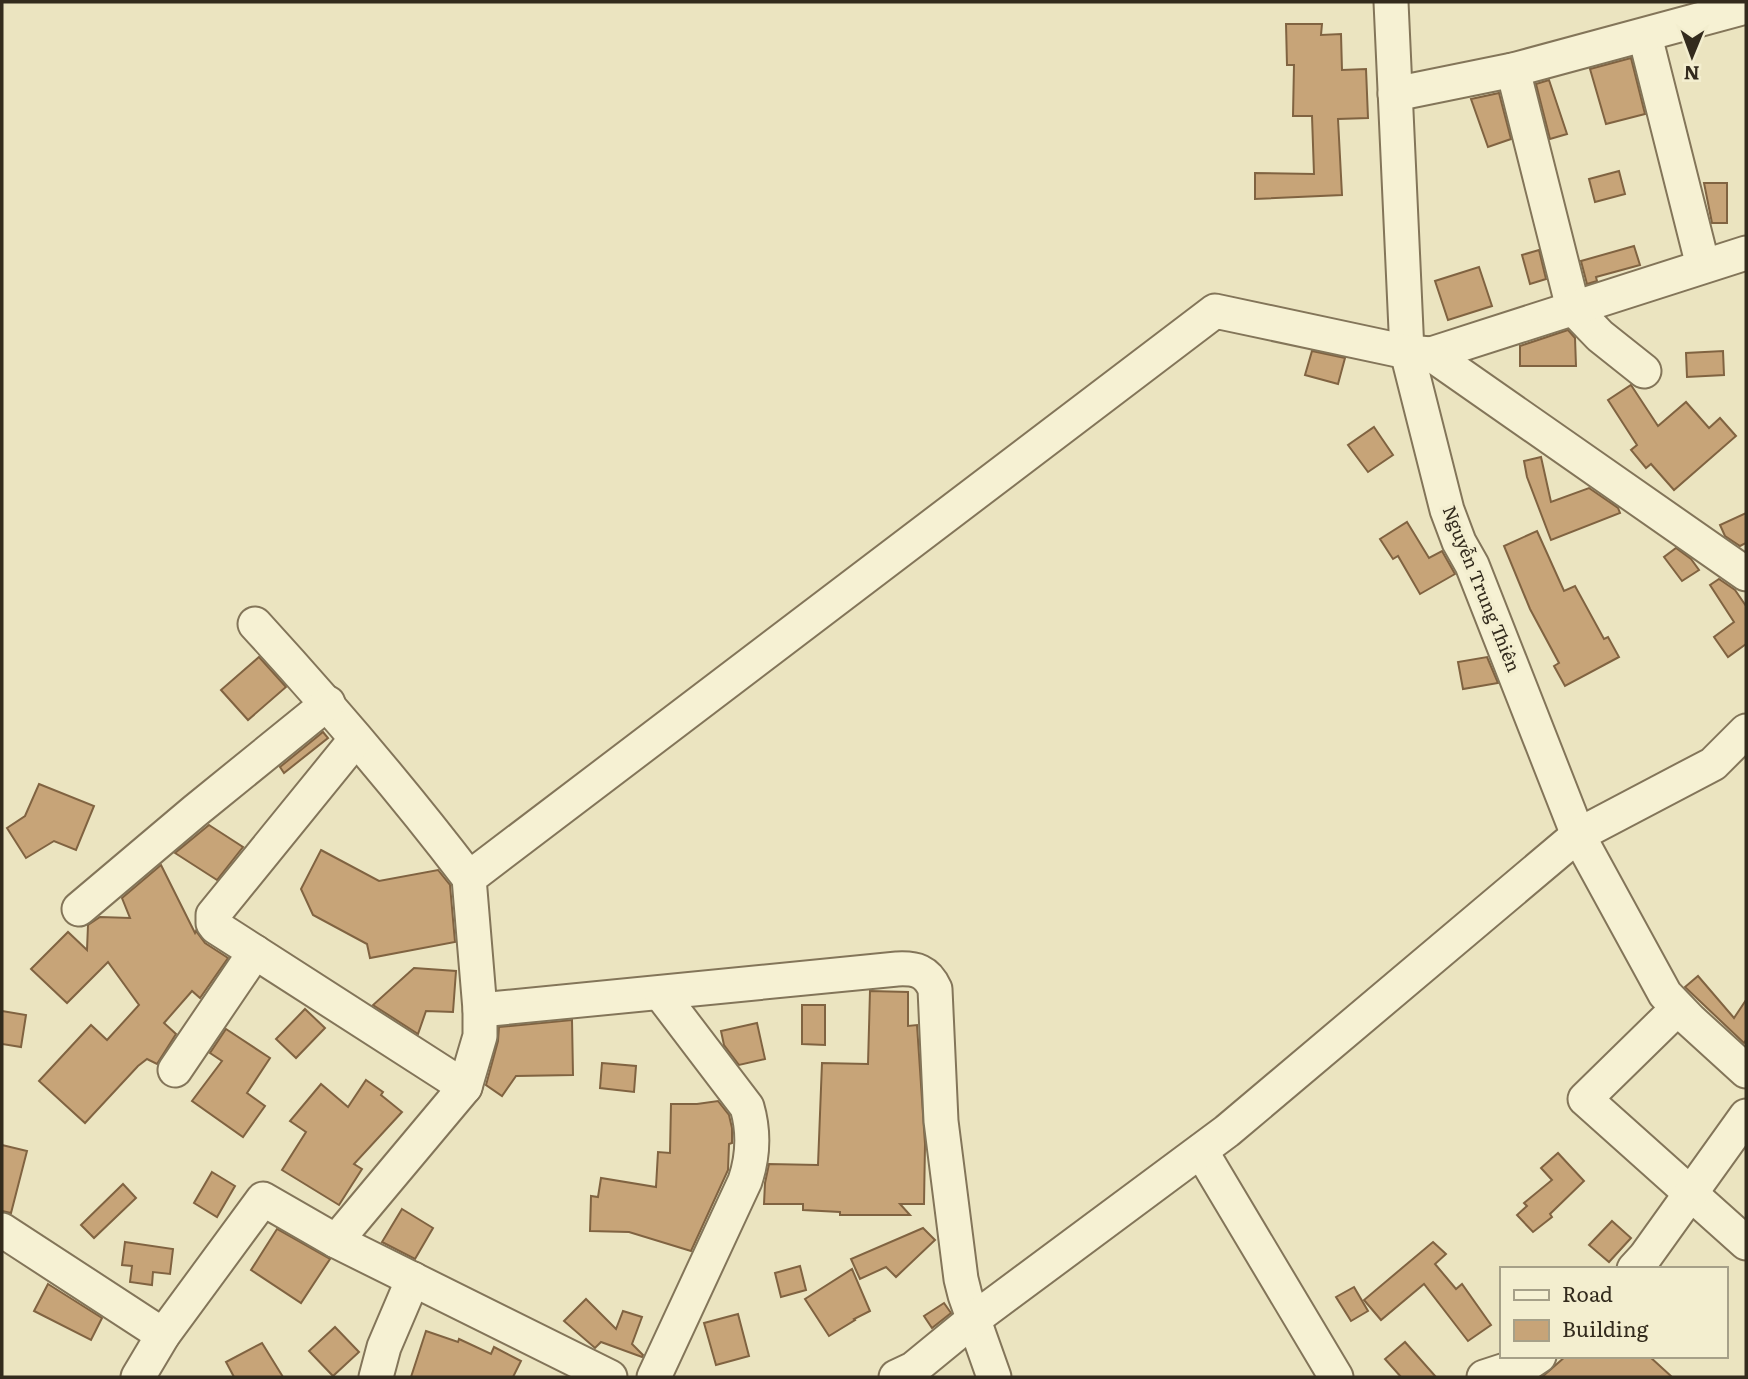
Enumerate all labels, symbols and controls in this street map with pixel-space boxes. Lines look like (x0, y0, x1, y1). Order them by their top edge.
north arrow (1657, 21, 1727, 91)
text: N (1683, 60, 1700, 88)
street label: Nguyễn Trung Thiên (1437, 501, 1528, 676)
legend (1500, 1267, 1727, 1358)
text: Road (1562, 1277, 1613, 1308)
text: Building (1562, 1312, 1649, 1343)

